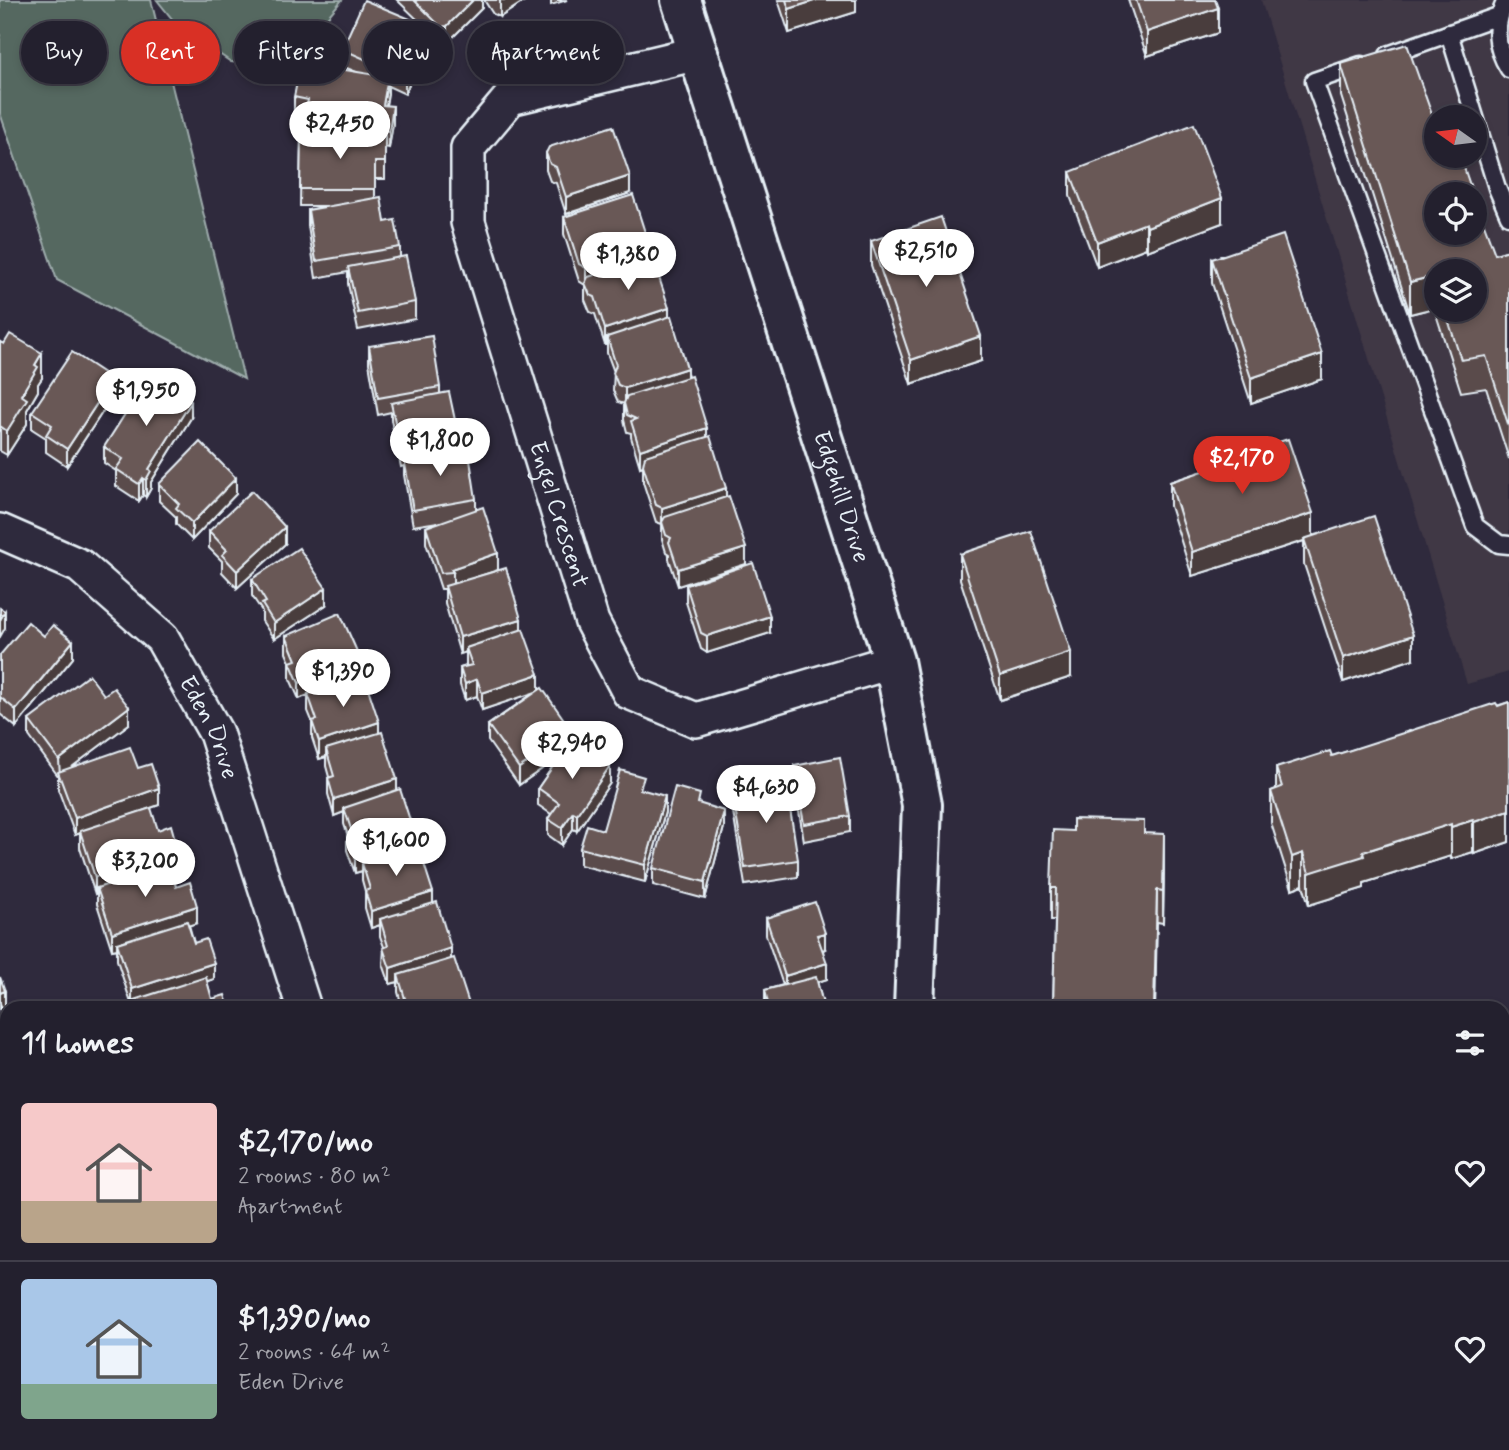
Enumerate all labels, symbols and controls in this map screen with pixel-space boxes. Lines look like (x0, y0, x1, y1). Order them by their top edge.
chip: Buy (21, 21, 107, 84)
chip: Rent (121, 21, 220, 84)
chip: Filters (234, 21, 349, 84)
chip: New (363, 21, 453, 84)
chip: Apartment (467, 21, 624, 84)
pin: $2,450 (283, 102, 397, 161)
north arrow (1424, 105, 1488, 168)
map controls (1424, 105, 1487, 322)
text: $2,450 (305, 109, 375, 139)
button: locate (1424, 182, 1487, 245)
pin: $2,510 (869, 230, 983, 289)
pin: $1,380 (571, 232, 685, 292)
text: $2,510 (894, 237, 958, 267)
text: $1,380 (596, 240, 660, 270)
button: layers (1424, 259, 1487, 322)
pin: $1,950 (89, 368, 203, 428)
text: $1,950 (112, 376, 180, 406)
pin: $1,800 (383, 419, 497, 478)
text: $1,800 (406, 426, 474, 456)
street label: Edgehill Drive (805, 427, 877, 567)
pin: $2,170 (1185, 436, 1299, 496)
street label: Engel Crescent (521, 438, 596, 592)
text: $2,170 (1209, 444, 1275, 474)
pin: $1,390 (286, 650, 400, 709)
text: $1,390 (311, 657, 375, 687)
street label: Eden Drive (171, 671, 245, 783)
pin: $2,940 (515, 722, 629, 781)
text: $2,940 (537, 729, 607, 759)
pin: $4,630 (709, 766, 823, 825)
text: $4,630 (733, 773, 799, 803)
pin: $1,600 (339, 818, 453, 878)
text: $1,600 (362, 826, 430, 856)
pin: $3,200 (88, 839, 202, 899)
text: $3,200 (111, 847, 179, 877)
text: 11 homes (21, 1024, 134, 1063)
icon: filters (1451, 1024, 1489, 1062)
text: $2,170/mo (238, 1123, 373, 1162)
icon: home (77, 1131, 161, 1215)
icon: heart (1451, 1154, 1489, 1192)
text: 2 rooms · 80 m² (238, 1162, 391, 1192)
text: Apartment (238, 1192, 343, 1222)
text: $1,390/mo (238, 1299, 371, 1338)
icon: home (77, 1307, 161, 1391)
icon: heart (1451, 1330, 1489, 1368)
text: 2 rooms · 64 m² (238, 1338, 390, 1368)
text: Eden Drive (238, 1368, 344, 1398)

